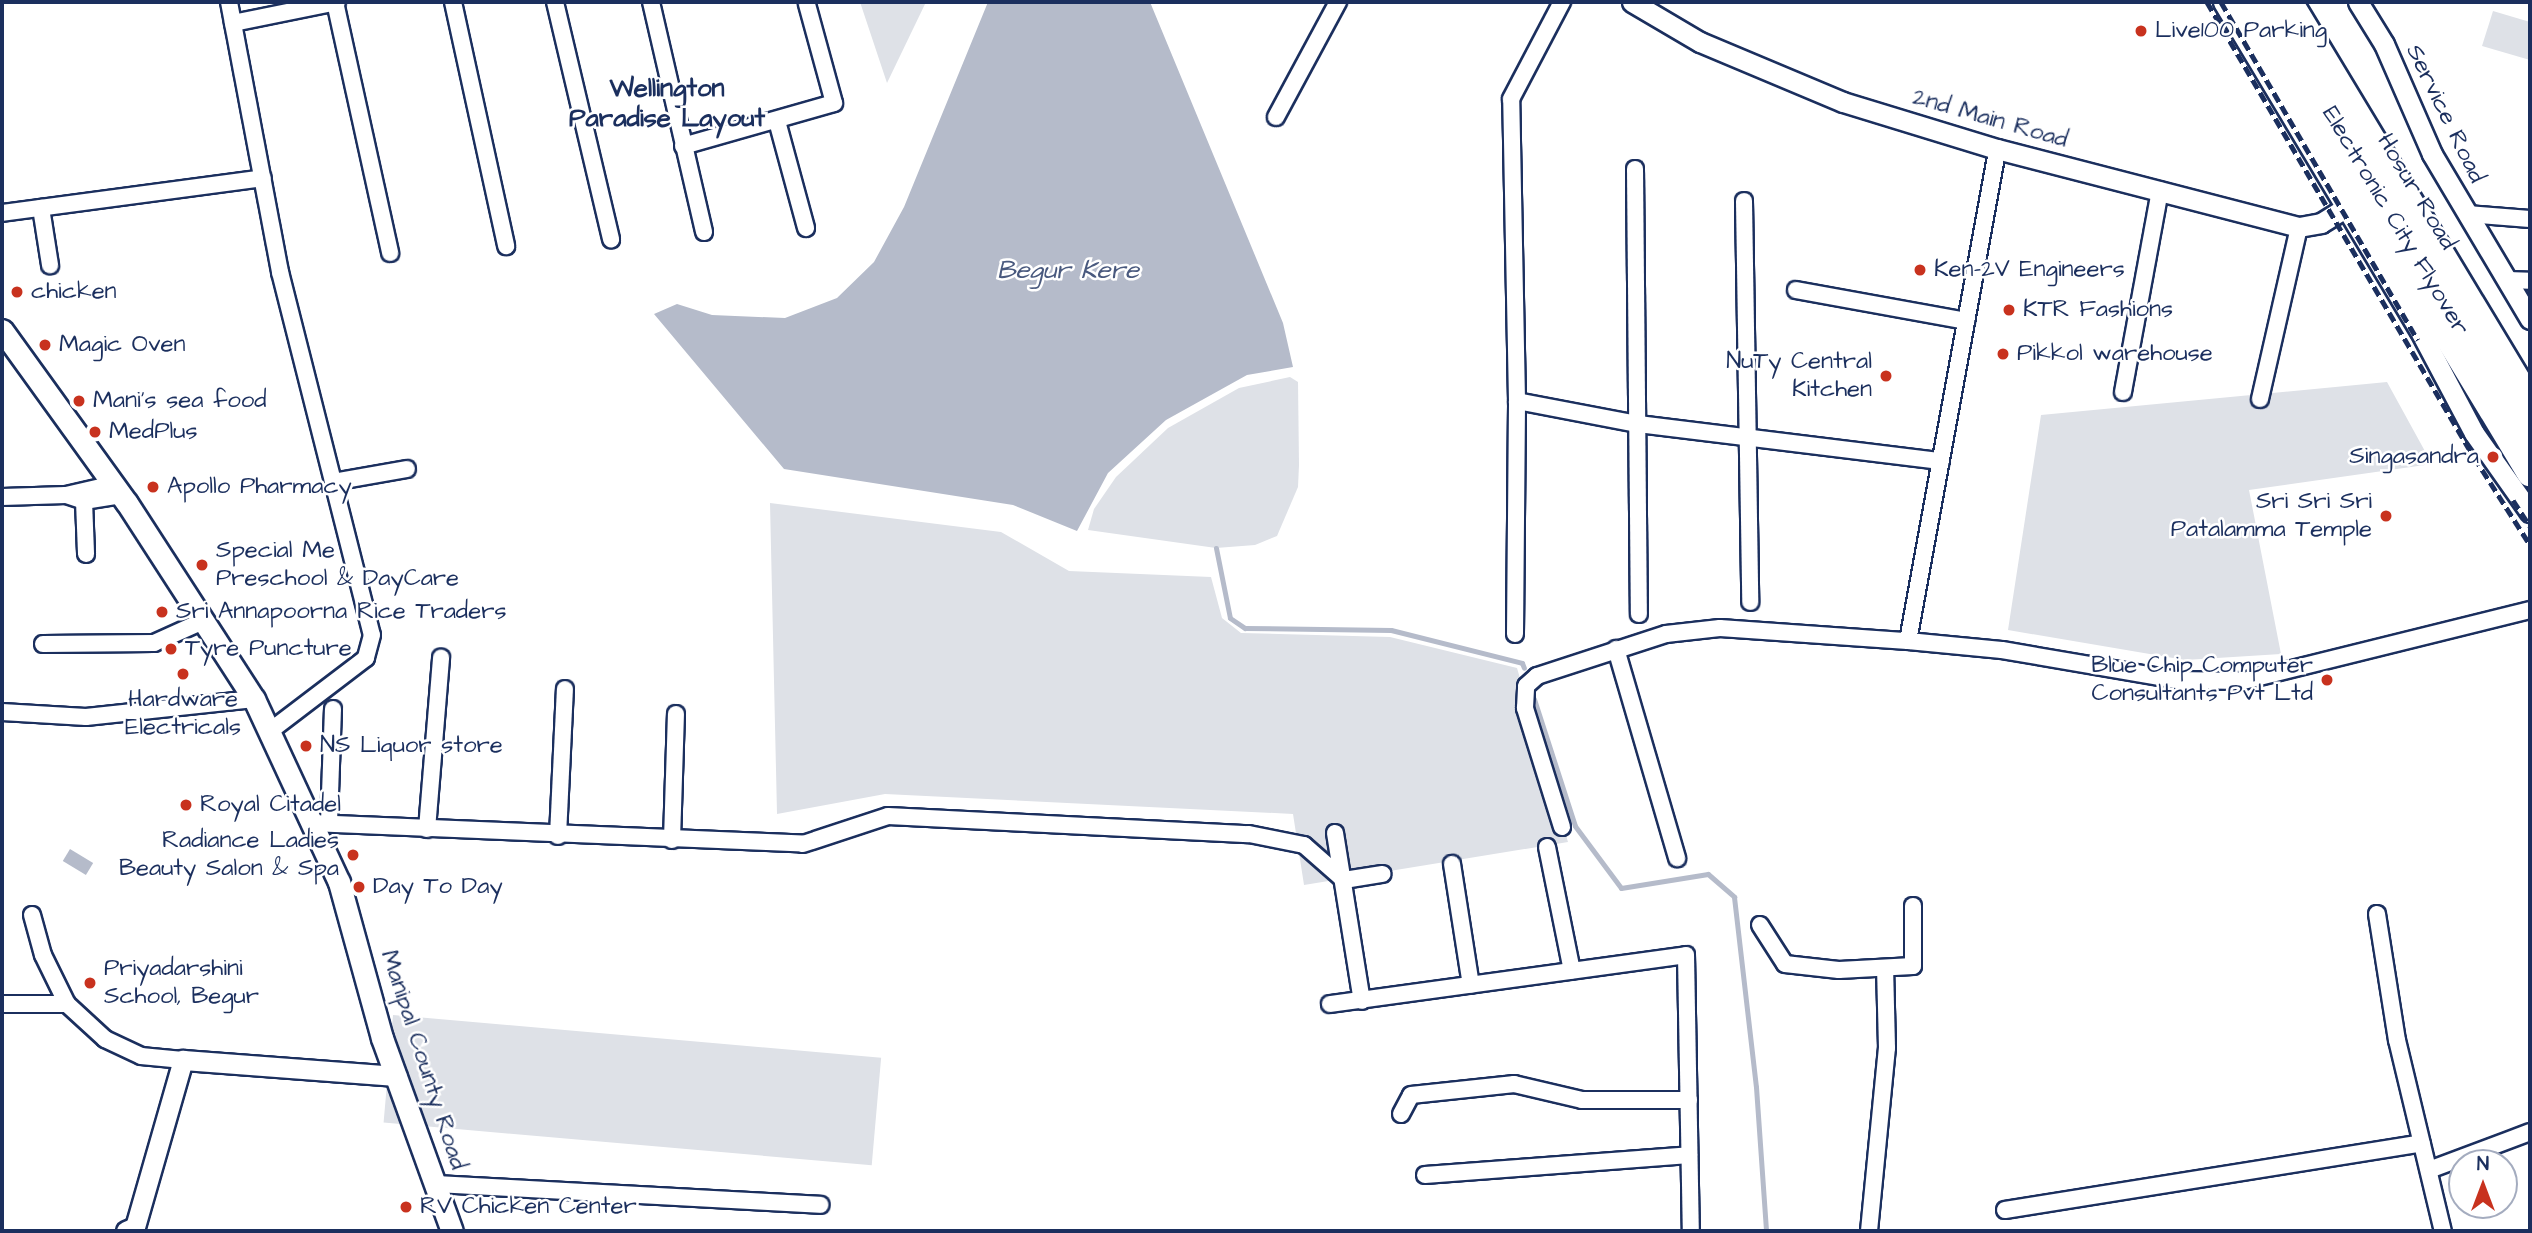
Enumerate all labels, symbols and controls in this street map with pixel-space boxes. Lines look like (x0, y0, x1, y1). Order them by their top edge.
place label: Live100 Parking (2155, 17, 2327, 45)
marker: Live100 Parking (2133, 23, 2149, 39)
street label: Service Road (2399, 40, 2491, 188)
district label: Wellington Paradise Layout (569, 73, 765, 134)
street label: 2nd Main Road (1909, 83, 2071, 155)
street label: Electronic City Flyover (2315, 101, 2475, 341)
street label: Hosur Road (2370, 129, 2462, 255)
water label: Begur Kere (997, 255, 1139, 287)
place label: Ken-2V Engineers (1934, 256, 2125, 284)
marker: Ken-2V Engineers (1912, 262, 1928, 278)
place label: chicken (31, 278, 117, 306)
marker: chicken (9, 284, 25, 300)
place label: KTR Fashions (2023, 296, 2173, 324)
marker: KTR Fashions (2001, 302, 2017, 318)
place label: Magic Oven (59, 331, 185, 359)
marker: Magic Oven (37, 337, 53, 353)
place label: Pikkol warehouse (2017, 340, 2213, 368)
marker: Pikkol warehouse (1995, 346, 2011, 362)
place label: NuTy Central Kitchen (1726, 348, 1872, 404)
marker: NuTy Central Kitchen (1878, 368, 1894, 384)
place label: Mani's sea food (93, 387, 267, 415)
marker: Mani's sea food (71, 393, 87, 409)
place label: MedPlus (109, 418, 197, 446)
marker: MedPlus (87, 424, 103, 440)
place label: Singasandra (2349, 443, 2479, 471)
marker: Singasandra (2485, 449, 2501, 465)
place label: Apollo Pharmacy (167, 473, 352, 501)
marker: Apollo Pharmacy (145, 479, 161, 495)
place label: Sri Sri Sri Patalamma Temple (2171, 488, 2372, 544)
marker: Sri Sri Sri Patalamma Temple (2378, 508, 2394, 524)
place label: Special Me Preschool & DayCare (216, 537, 459, 593)
marker: Special Me Preschool & DayCare (194, 557, 210, 573)
place label: Sri Annapoorna Rice Traders (176, 598, 506, 626)
marker: Sri Annapoorna Rice Traders (154, 604, 170, 620)
place label: Tyre Puncture (185, 635, 352, 663)
marker: Tyre Puncture (163, 641, 179, 657)
place label: Blue Chip Computer Consultants Pvt Ltd (2091, 652, 2313, 708)
marker: Hardware Electricals (175, 666, 191, 682)
marker: Blue Chip Computer Consultants Pvt Ltd (2319, 672, 2335, 688)
place label: Hardware Electricals (125, 686, 241, 742)
place label: NS Liquor store (320, 732, 503, 760)
marker: NS Liquor store (298, 738, 314, 754)
place label: Royal Citadel (200, 791, 341, 819)
marker: Royal Citadel (178, 797, 194, 813)
place label: Radiance Ladies Beauty Salon & Spa (119, 827, 339, 883)
marker: Radiance Ladies Beauty Salon & Spa (345, 847, 361, 863)
place label: Day To Day (373, 873, 503, 901)
marker: Day To Day (351, 879, 367, 895)
street label: Manipal County Road (374, 947, 472, 1173)
place label: Priyadarshini School, Begur (104, 955, 259, 1011)
marker: Priyadarshini School, Begur (82, 975, 98, 991)
north arrow (2448, 1149, 2518, 1219)
text: N (2477, 1151, 2489, 1178)
place label: RV Chicken Center (420, 1193, 637, 1221)
marker: RV Chicken Center (398, 1199, 414, 1215)

